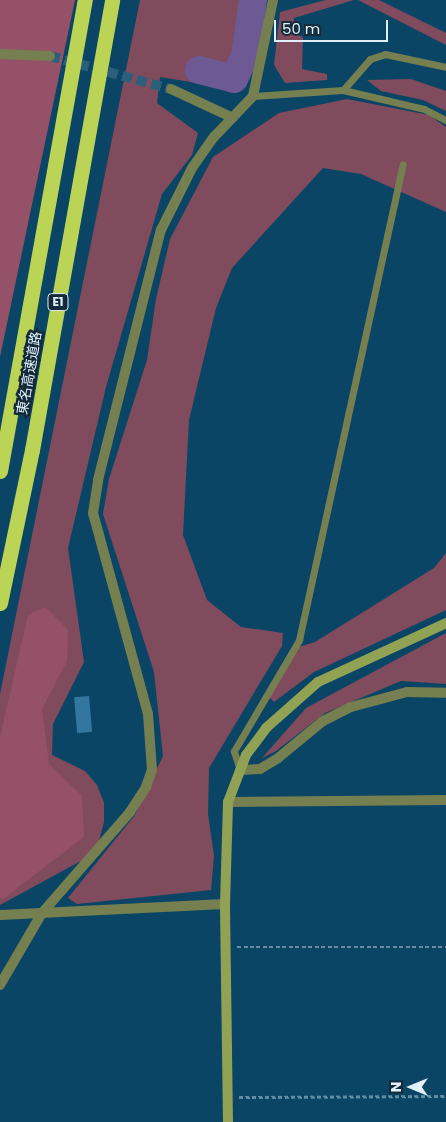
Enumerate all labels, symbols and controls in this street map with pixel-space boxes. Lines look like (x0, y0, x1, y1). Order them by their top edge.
scale bar (276, 10, 390, 42)
text: 50 m (282, 18, 320, 39)
road number: E1 (47, 292, 69, 312)
street label: 東名高速道路 (13, 330, 45, 416)
north arrow (386, 1062, 436, 1112)
text: N (386, 1082, 406, 1092)

